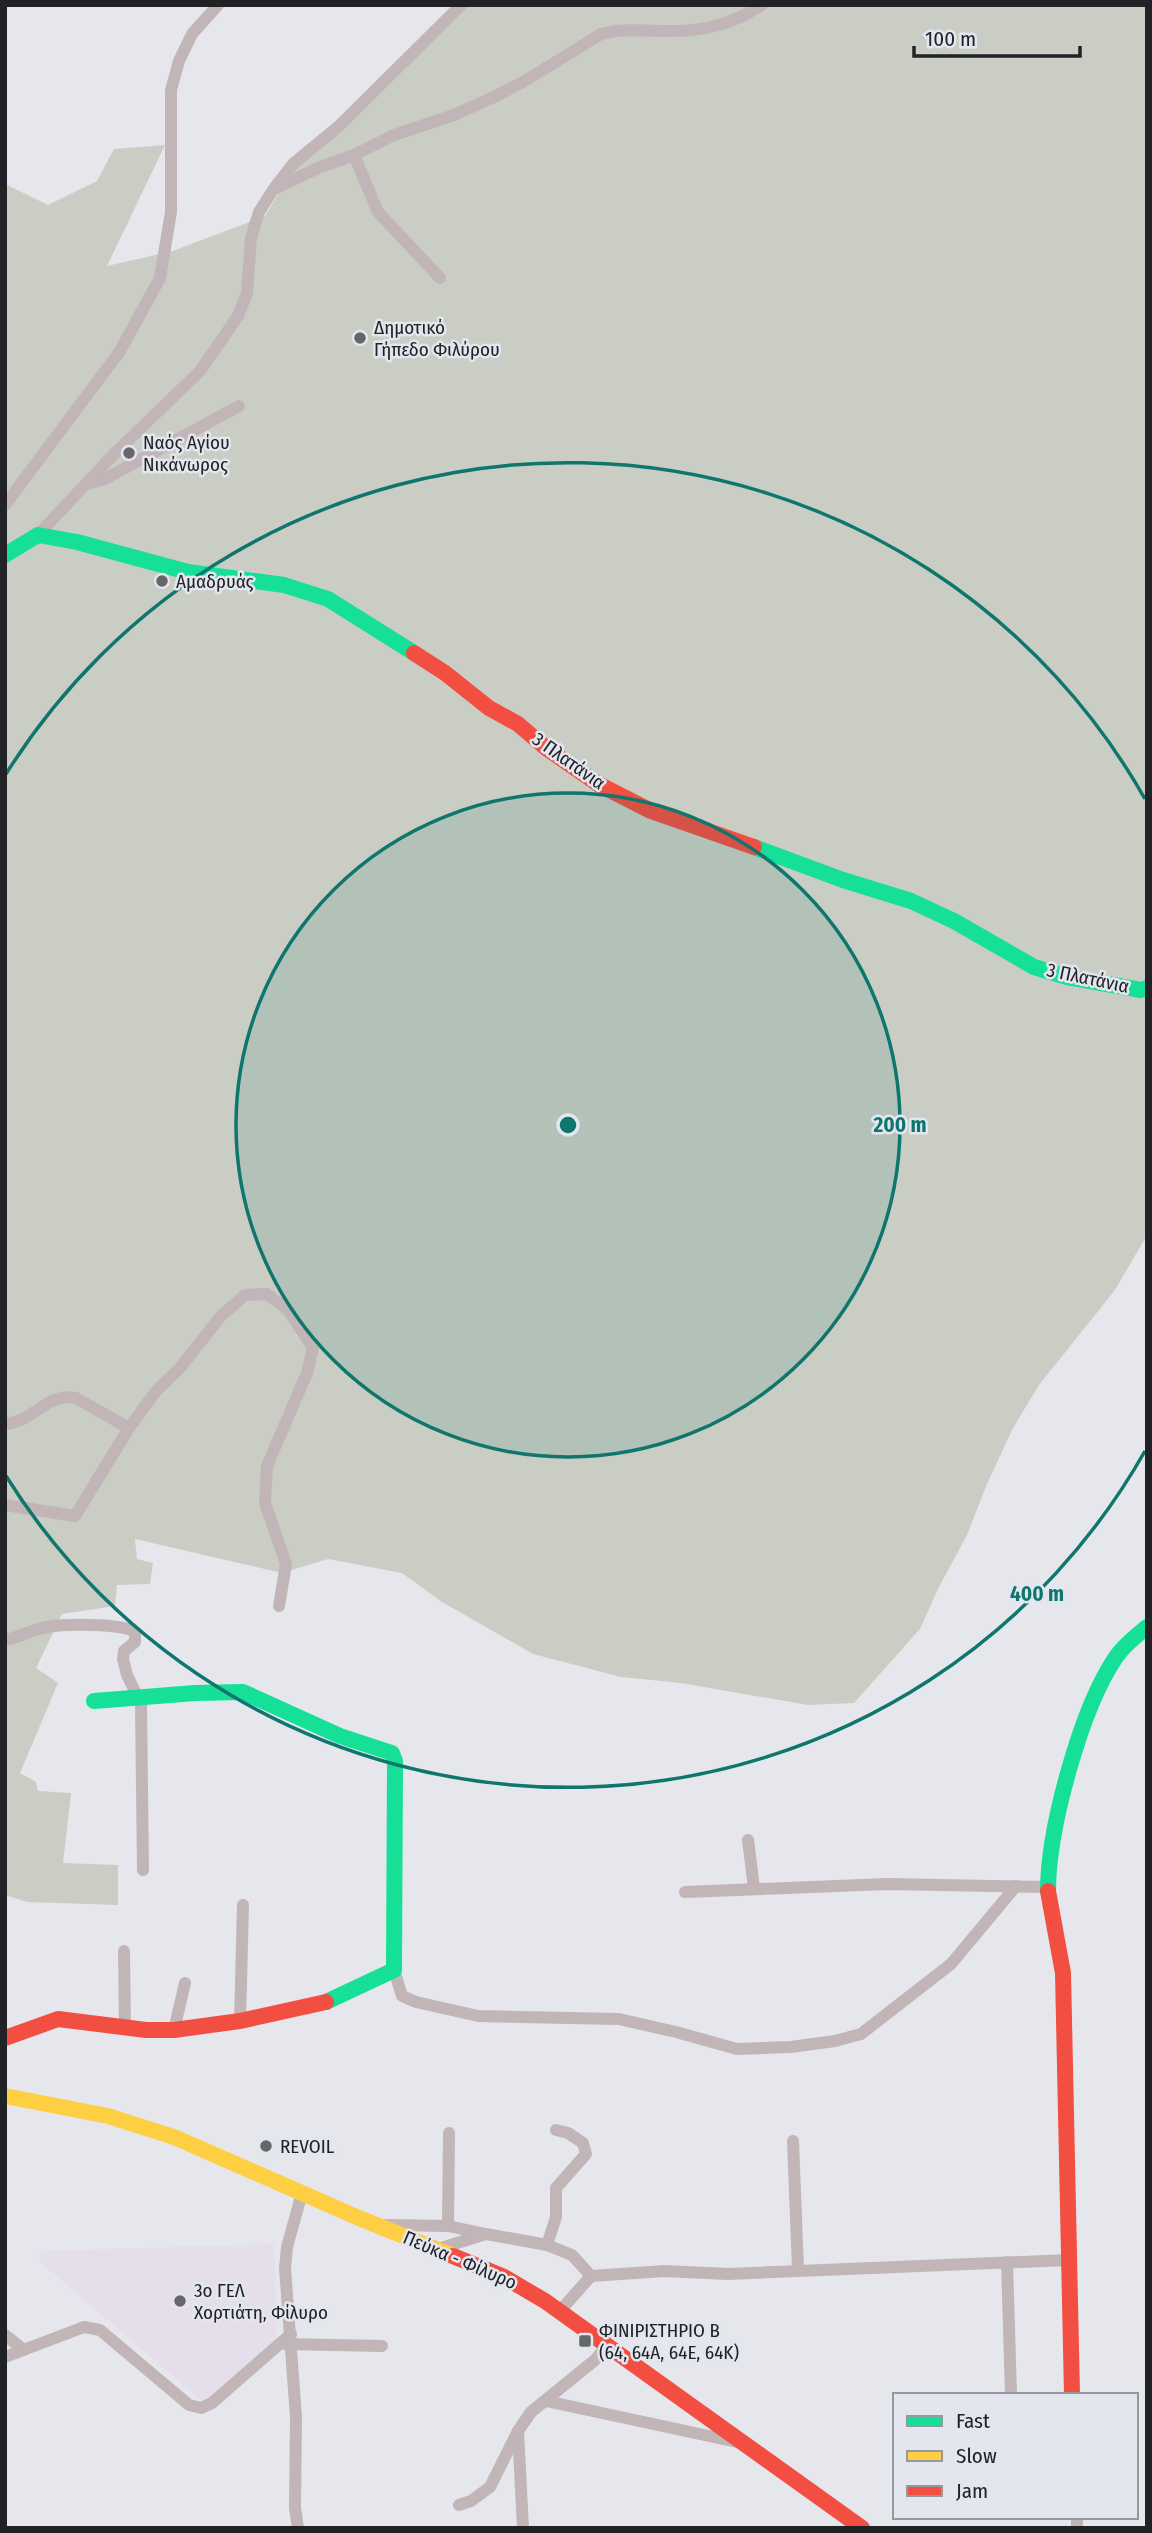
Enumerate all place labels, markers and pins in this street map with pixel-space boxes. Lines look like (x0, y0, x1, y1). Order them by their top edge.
place label: Δημοτικό Γήπεδο Φιλύρου (374, 316, 500, 361)
marker: Δημοτικό Γήπεδο Φιλύρου (352, 330, 368, 346)
place label: Ναός Αγίου Νικάνωρος (143, 431, 230, 476)
marker: Ναός Αγίου Νικάνωρος (121, 445, 137, 461)
place label: Αμαδρυάς (176, 570, 254, 593)
marker: Αμαδρυάς (154, 573, 170, 589)
centre of rings (556, 1113, 580, 1137)
place label: REVOIL (280, 2135, 335, 2158)
marker: REVOIL (258, 2138, 274, 2154)
place label: 3ο ΓΕΛ Χορτιάτη, Φίλυρο (194, 2279, 328, 2324)
marker: 3ο ΓΕΛ Χορτιάτη, Φίλυρο (172, 2293, 188, 2309)
place label: ΦΙΝΙΡΙΣΤΗΡΙΟ B (64, 64Α, 64Ε, 64Κ) (599, 2319, 739, 2364)
marker: ΦΙΝΙΡΙΣΤΗΡΙΟ B (64, 64Α, 64Ε, 64Κ) (577, 2333, 593, 2349)

